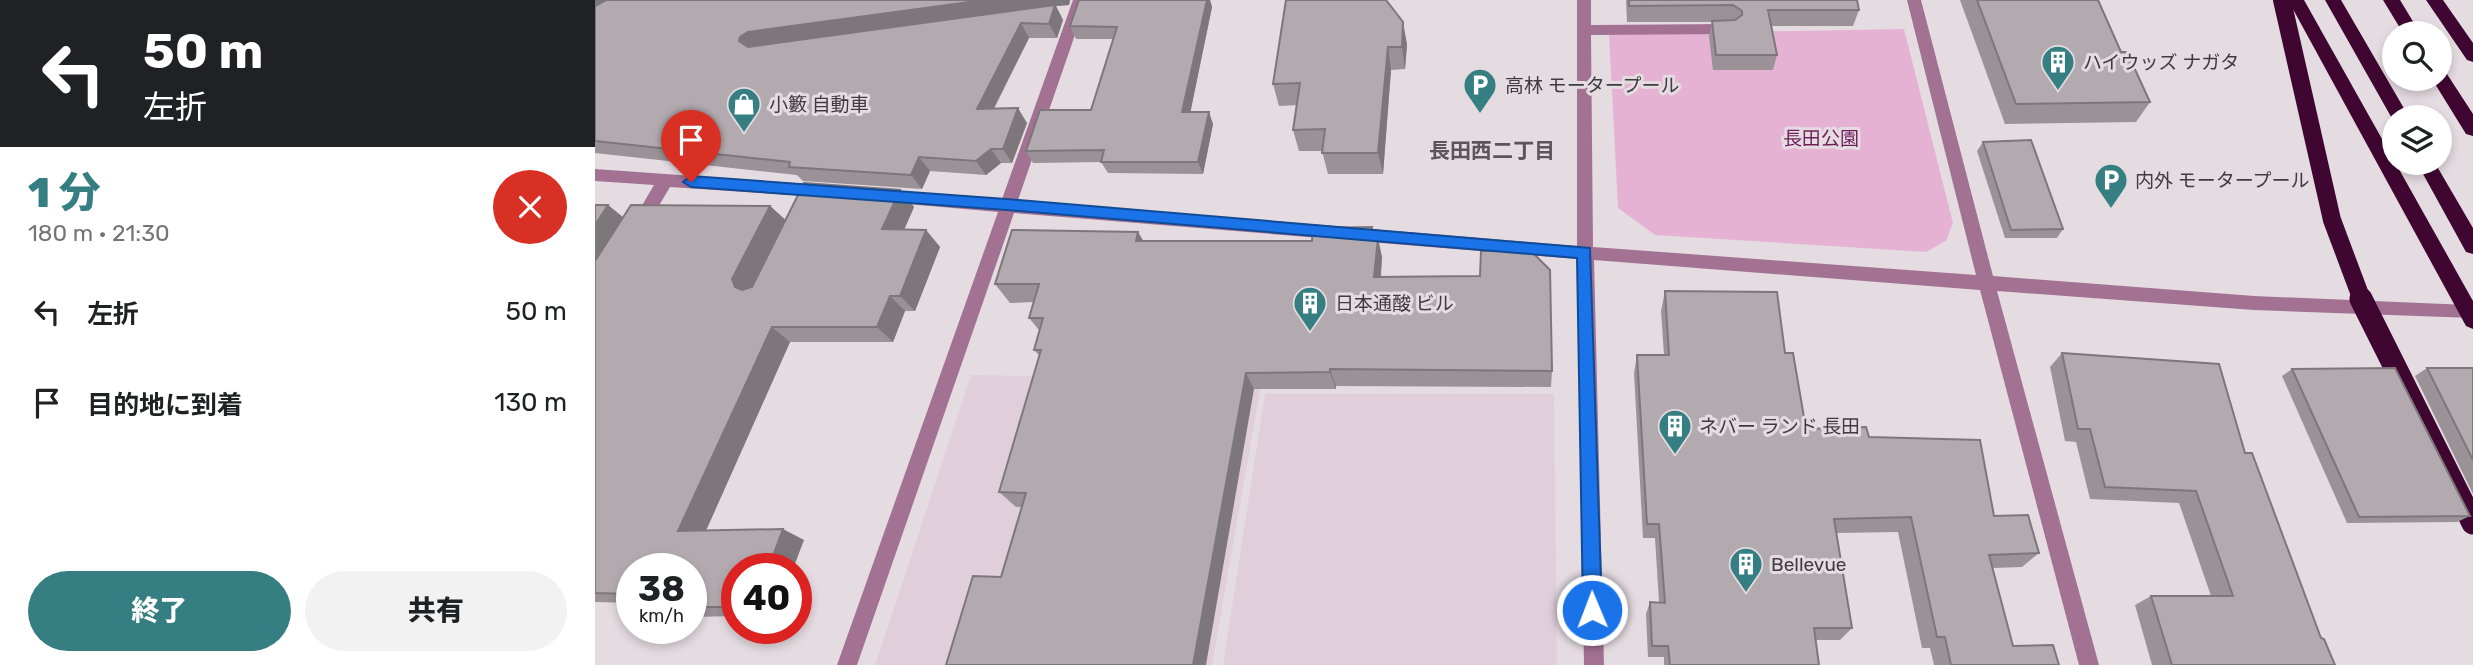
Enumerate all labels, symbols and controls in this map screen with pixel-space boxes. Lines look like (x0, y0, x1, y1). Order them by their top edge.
map controls (2382, 21, 2452, 175)
button: search (2382, 21, 2452, 91)
text: 50 m (143, 22, 263, 80)
icon: left (28, 28, 119, 119)
building icon: ハイウッズ ナガタ (2039, 43, 2077, 92)
place label: ハイウッズ ナガタ (2083, 51, 2239, 74)
parking icon: 高林 モータープール (1461, 66, 1499, 115)
place label: 高林 モータープール (1505, 74, 1680, 97)
shop icon: 小籔 自動車 (725, 85, 763, 134)
text: 左折 (143, 88, 207, 126)
place label: 小籔 自動車 (769, 93, 869, 116)
button: layers (2382, 105, 2452, 175)
pin (661, 110, 721, 182)
icon: arrive (672, 121, 710, 159)
park label: 長田公園 (1783, 127, 1859, 150)
district label: 長田西二丁目 (1429, 138, 1555, 163)
parking icon: 内外 モータープール (2092, 161, 2130, 210)
text: 1 分 (28, 168, 101, 218)
place label: 内外 モータープール (2135, 169, 2310, 192)
button: close (493, 170, 567, 244)
text: 180 m · 21:30 (28, 219, 170, 247)
building icon: 日本通酸 ビル (1291, 284, 1329, 333)
place label: 日本通酸 ビル (1335, 292, 1454, 315)
icon: left (28, 293, 66, 331)
text: 50 m (506, 296, 567, 327)
text: 左折 (87, 299, 139, 330)
icon: arrive (28, 384, 66, 422)
text: 130 m (494, 387, 567, 418)
text: 目的地に到着 (87, 390, 243, 421)
building icon: ネバー ランド 長田 (1656, 407, 1694, 456)
place label: ネバー ランド 長田 (1699, 415, 1860, 438)
building icon: Bellevue (1727, 545, 1765, 594)
speed limit sign: 40 (721, 553, 812, 644)
place label: Bellevue (1771, 553, 1846, 576)
text: 38 (638, 568, 685, 610)
button: 終了 (28, 571, 291, 651)
button: 共有 (305, 571, 567, 651)
position arrow (1555, 573, 1629, 647)
text: km/h (639, 605, 684, 627)

